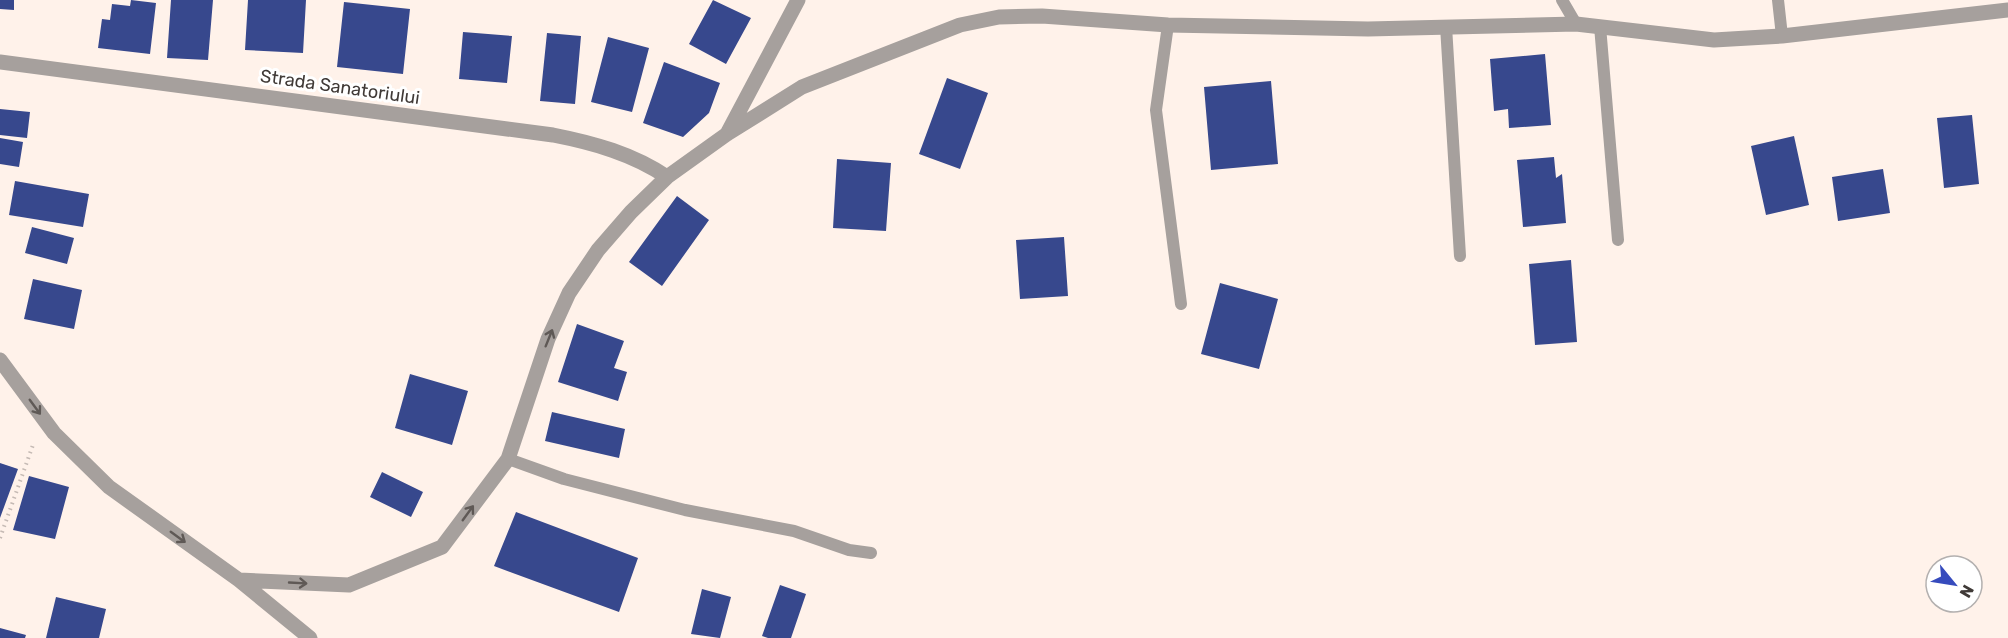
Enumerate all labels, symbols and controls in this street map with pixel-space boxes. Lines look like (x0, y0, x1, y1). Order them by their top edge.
street label: Strada Sanatoriului (259, 65, 421, 109)
one-way arrow (544, 329, 555, 348)
one-way arrow (29, 398, 41, 414)
one-way arrow (462, 505, 474, 521)
one-way arrow (170, 531, 186, 543)
north arrow (1924, 554, 1984, 614)
one-way arrow (287, 578, 307, 589)
text: N (1955, 582, 1978, 601)

